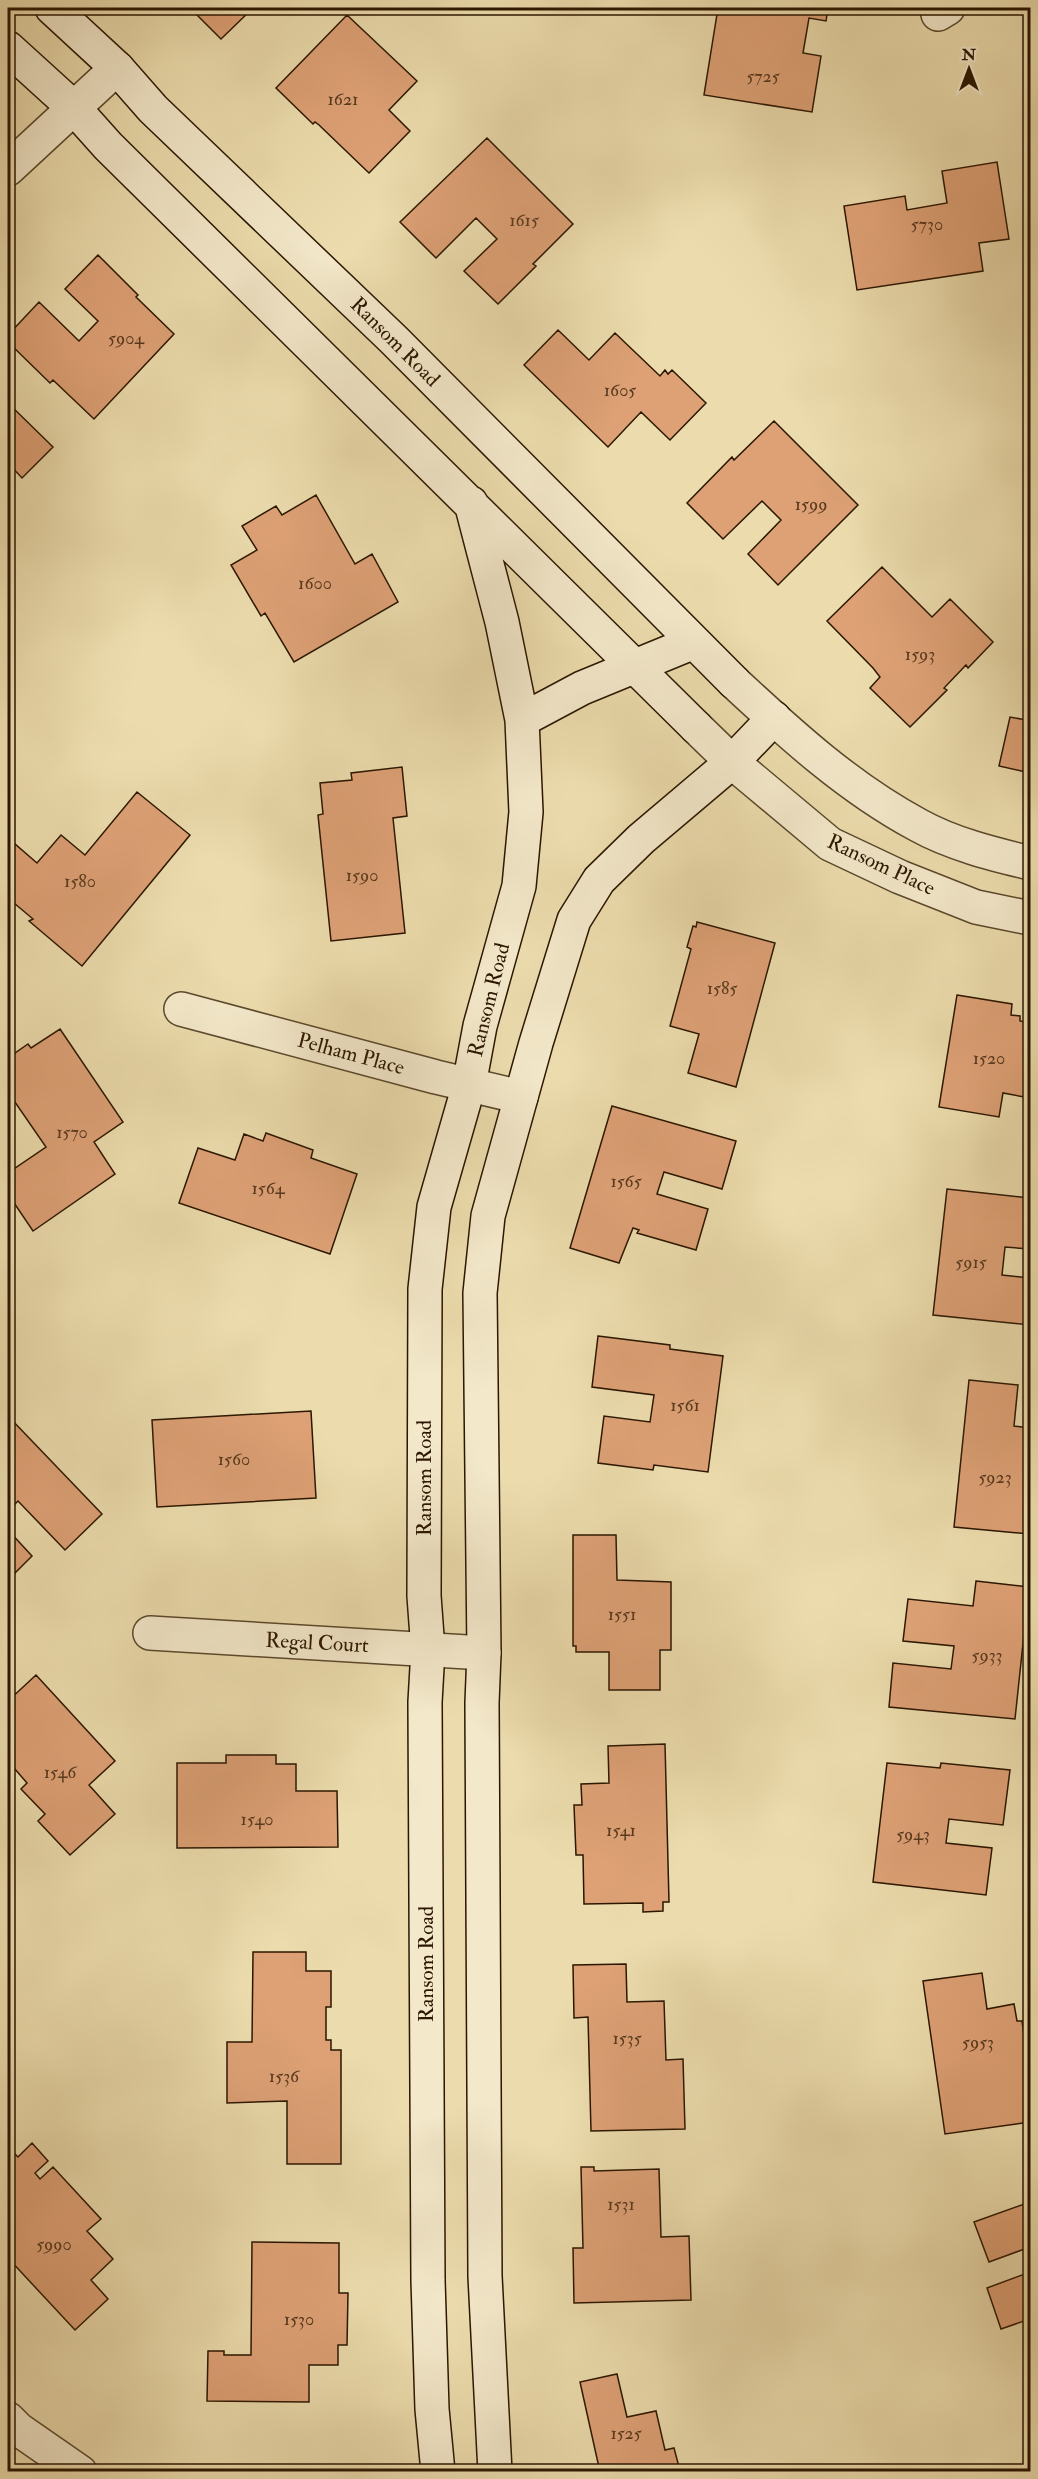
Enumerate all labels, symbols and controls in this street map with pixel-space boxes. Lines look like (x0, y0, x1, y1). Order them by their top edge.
north arrow (939, 39, 999, 99)
text: N (961, 45, 977, 65)
house number: 5725 (746, 65, 780, 88)
house number: 1621 (328, 88, 358, 111)
house number: 1615 (509, 209, 539, 232)
house number: 5730 (911, 213, 943, 236)
street label: Ransom Road (344, 291, 446, 393)
house number: 5904 (108, 327, 145, 350)
house number: 1605 (604, 379, 636, 402)
house number: 1599 (795, 493, 827, 516)
house number: 1600 (298, 572, 332, 595)
house number: 1593 (905, 643, 935, 666)
street label: Ransom Place (823, 828, 939, 902)
house number: 1590 (346, 864, 378, 887)
house number: 1580 (64, 870, 96, 893)
street label: Ransom Road (462, 940, 516, 1060)
house number: 1585 (707, 977, 737, 1000)
street label: Pelham Place (294, 1027, 408, 1081)
house number: 1520 (973, 1047, 1005, 1070)
house number: 1570 (56, 1121, 88, 1144)
house number: 1565 (610, 1170, 642, 1193)
house number: 1564 (251, 1177, 286, 1200)
house number: 5915 (955, 1251, 987, 1274)
house number: 1561 (670, 1394, 700, 1417)
street label: Ransom Road (411, 1419, 438, 1536)
house number: 1560 (218, 1448, 250, 1471)
house number: 5923 (978, 1466, 1012, 1489)
house number: 1551 (608, 1603, 636, 1626)
street label: Regal Court (265, 1627, 370, 1659)
house number: 5933 (972, 1644, 1002, 1667)
house number: 1546 (44, 1761, 77, 1784)
house number: 1540 (241, 1808, 273, 1831)
house number: 1541 (606, 1819, 636, 1842)
house number: 5943 (896, 1823, 930, 1846)
street label: Ransom Road (413, 1905, 440, 2022)
house number: 1535 (612, 2027, 642, 2050)
house number: 5953 (962, 2031, 994, 2054)
house number: 1536 (269, 2065, 300, 2088)
house number: 1531 (607, 2193, 635, 2216)
house number: 5990 (36, 2233, 72, 2256)
house number: 1530 (284, 2308, 314, 2331)
house number: 1525 (610, 2422, 642, 2445)

